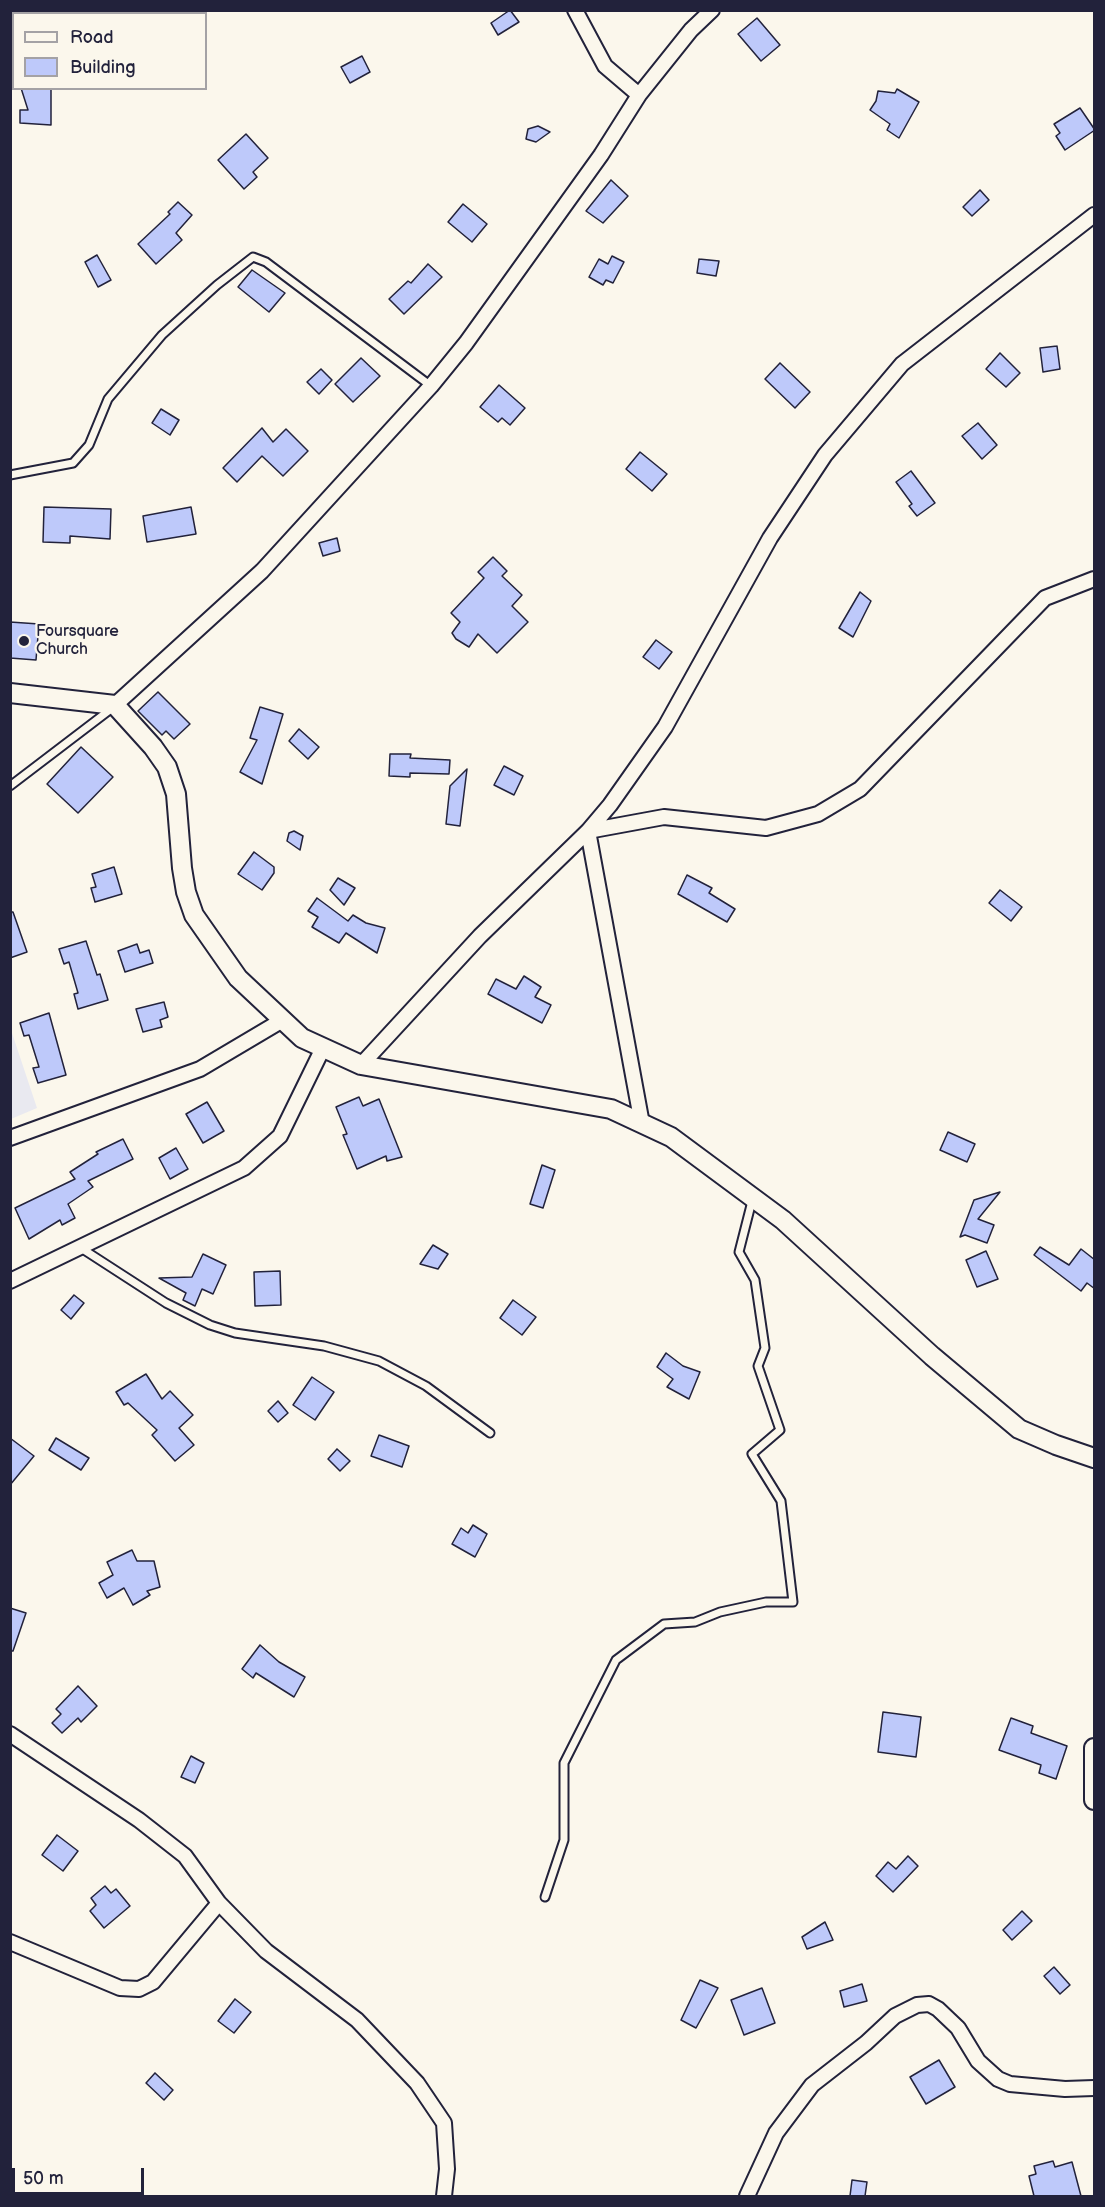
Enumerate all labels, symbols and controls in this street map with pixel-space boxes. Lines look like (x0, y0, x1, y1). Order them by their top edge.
legend (12, 12, 207, 90)
text: Road (70, 27, 114, 48)
text: Building (70, 57, 136, 78)
place label: Foursquare Church (36, 622, 119, 660)
marker: Foursquare Church (17, 634, 31, 648)
scale bar (15, 2156, 147, 2194)
text: 50 m (23, 2168, 64, 2189)

